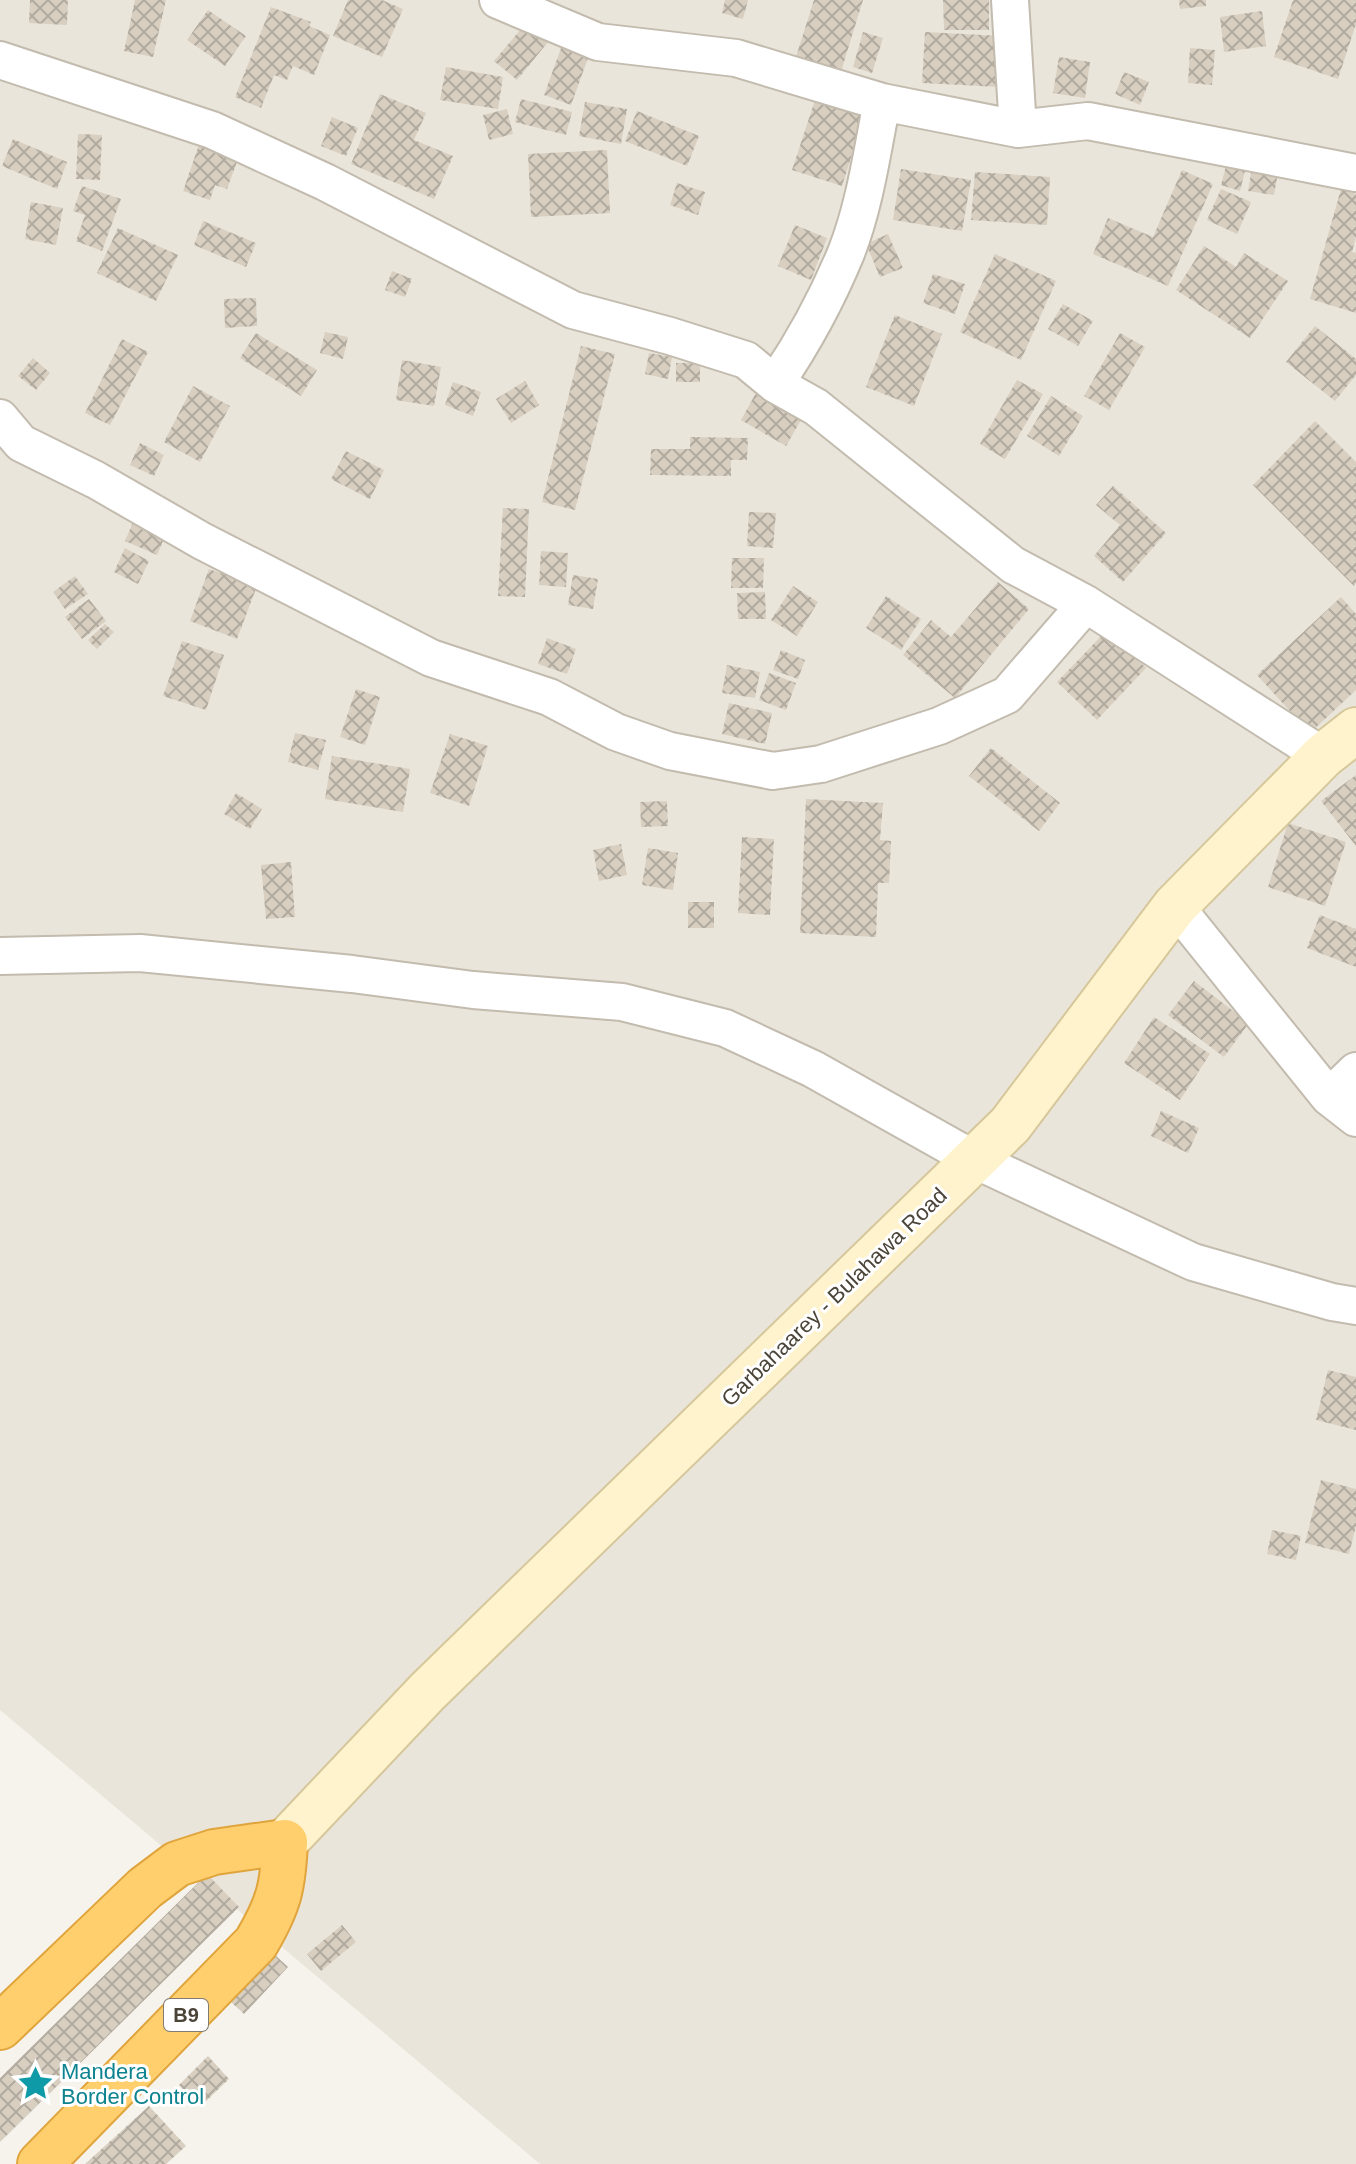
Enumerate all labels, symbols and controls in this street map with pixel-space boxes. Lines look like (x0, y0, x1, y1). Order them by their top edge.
street label: Garbahaarey - Bulahawa Road (716, 1183, 952, 1411)
road number: B9 (164, 1999, 208, 2031)
place label: Mandera Border Control (61, 2059, 204, 2109)
place icon: Mandera Border Control (16, 2065, 54, 2103)

